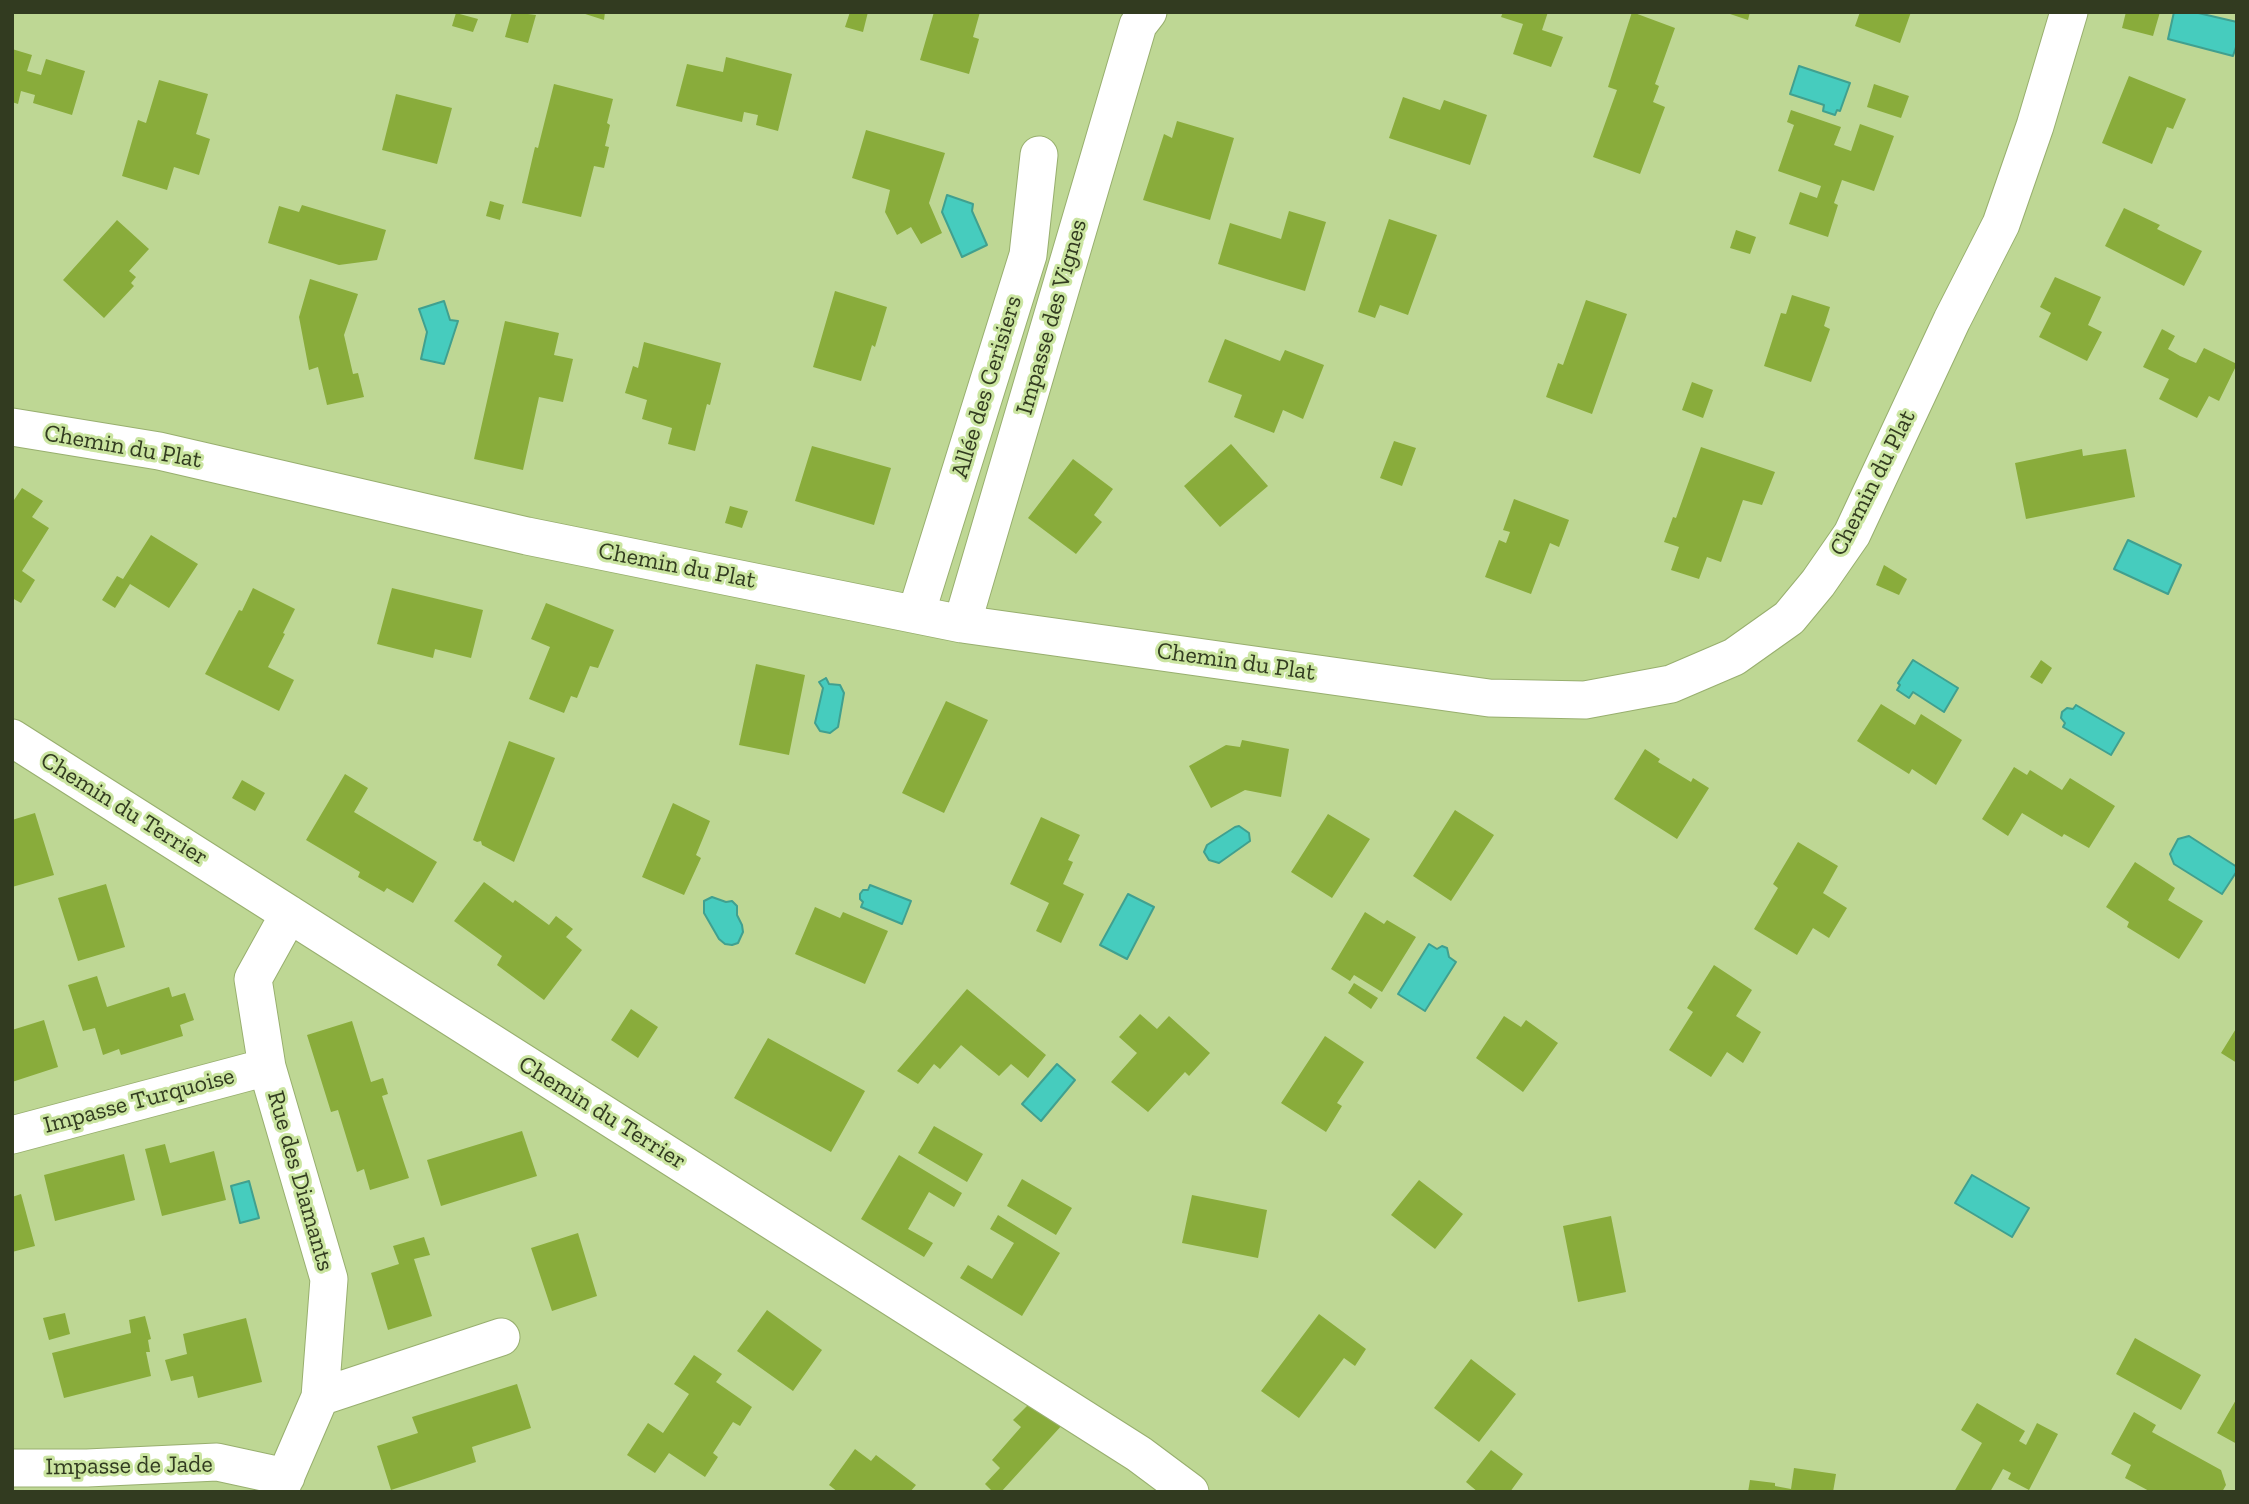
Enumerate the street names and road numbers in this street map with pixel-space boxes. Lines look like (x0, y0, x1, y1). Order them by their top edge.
street label: Impasse des Vignes (1010, 216, 1094, 418)
street label: Allée des Cerisiers (946, 292, 1028, 482)
street label: Chemin du Plat (1824, 405, 1922, 561)
street label: Chemin du Plat (42, 419, 204, 475)
street label: Chemin du Plat (596, 537, 758, 595)
street label: Chemin du Plat (1155, 637, 1317, 687)
street label: Chemin du Terrier (35, 746, 213, 872)
street label: Chemin du Terrier (513, 1050, 691, 1176)
street label: Impasse Turquoise (40, 1062, 238, 1140)
street label: Rue des Diamants (261, 1088, 339, 1274)
street label: Impasse de Jade (45, 1450, 213, 1482)

